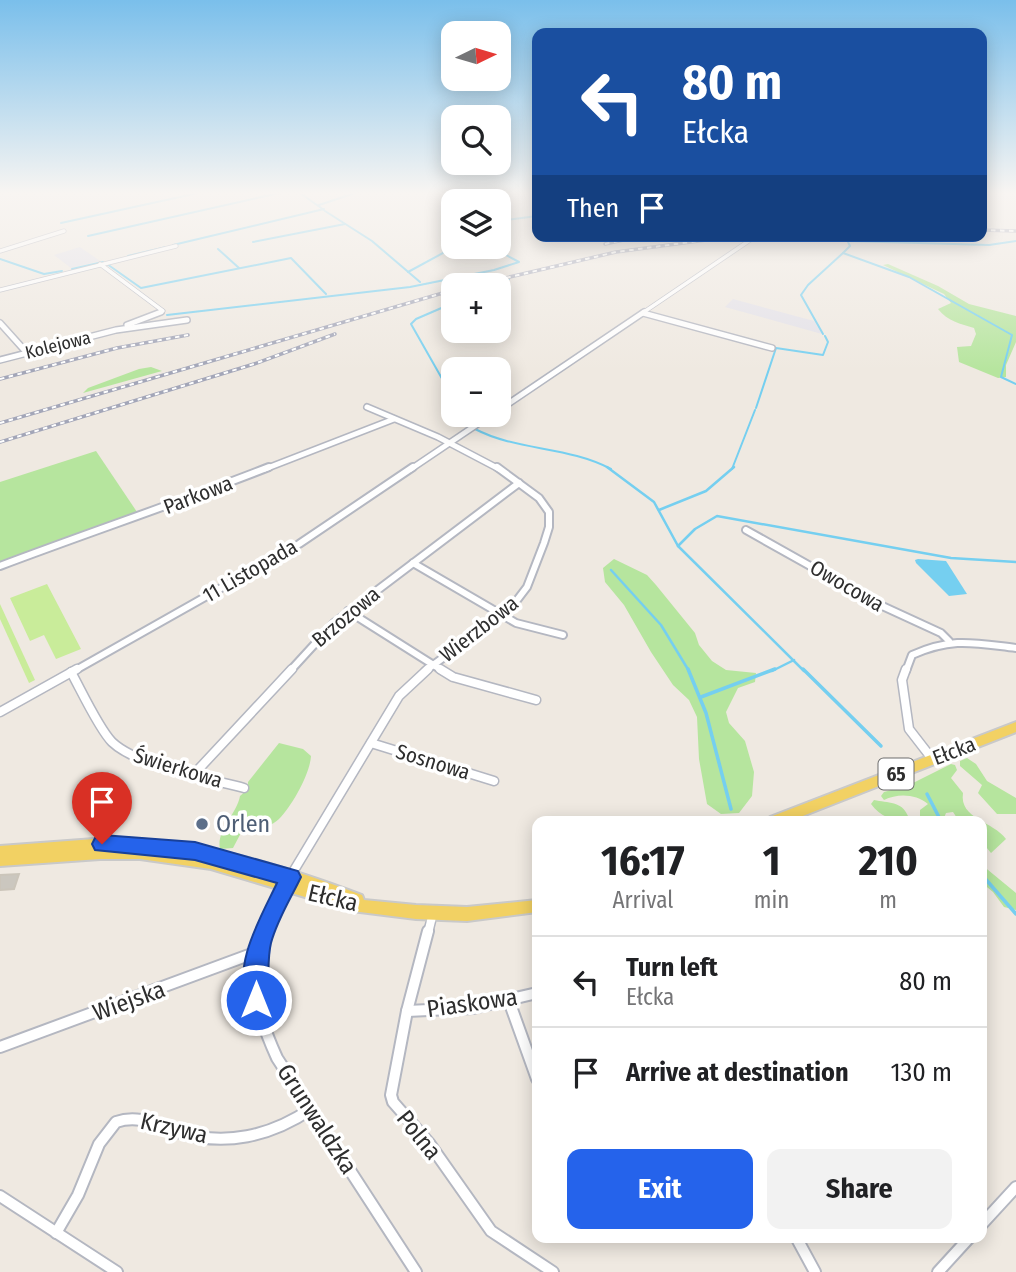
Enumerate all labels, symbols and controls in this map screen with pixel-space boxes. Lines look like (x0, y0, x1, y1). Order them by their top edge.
north arrow (441, 21, 511, 91)
map controls (441, 21, 511, 427)
text: 80 m (682, 53, 782, 112)
icon: left (567, 56, 658, 147)
button: search (441, 105, 511, 175)
text: Ełcka (682, 113, 749, 151)
button: layers (441, 189, 511, 259)
icon: arrive (633, 189, 671, 227)
text: Then (567, 193, 619, 224)
button: + (441, 273, 511, 343)
street label: Kolejowa (23, 326, 93, 364)
button: − (441, 357, 511, 427)
street label: Parkowa (160, 470, 236, 520)
street label: 11 Listopada (198, 533, 302, 609)
street label: Owocowa (805, 554, 889, 618)
street label: Brzozowa (307, 581, 385, 653)
street label: Wierzbowa (434, 590, 524, 668)
street label: Ełcka (929, 731, 979, 771)
street label: Sosnowa (393, 738, 473, 786)
street label: Świerkowa (130, 742, 226, 794)
road number: 65 (878, 758, 914, 790)
pin (72, 772, 132, 844)
icon: arrive (83, 783, 121, 821)
place label: Orlen (216, 810, 270, 838)
marker: Orlen (194, 816, 210, 832)
text: 16:17 (601, 836, 685, 886)
text: 1 (763, 836, 780, 886)
text: 210 (858, 836, 918, 886)
street label: Ełcka (305, 879, 361, 917)
text: Arrival (612, 886, 673, 914)
text: min (754, 886, 789, 914)
text: m (879, 886, 897, 914)
text: Turn left (626, 952, 718, 983)
position arrow (219, 963, 293, 1037)
icon: left (567, 963, 605, 1001)
text: 80 m (899, 966, 952, 997)
street label: Wiejska (89, 975, 169, 1027)
street label: Piaskowa (425, 983, 519, 1023)
text: Ełcka (626, 983, 674, 1011)
icon: arrive (567, 1054, 605, 1092)
text: Arrive at destination (626, 1057, 849, 1088)
text: 130 m (890, 1057, 952, 1088)
street label: Grunwaldzka (271, 1059, 363, 1179)
street label: Polna (391, 1105, 447, 1165)
street label: Krzywa (138, 1107, 210, 1149)
button: Exit (567, 1149, 753, 1229)
button: Share (767, 1149, 952, 1229)

